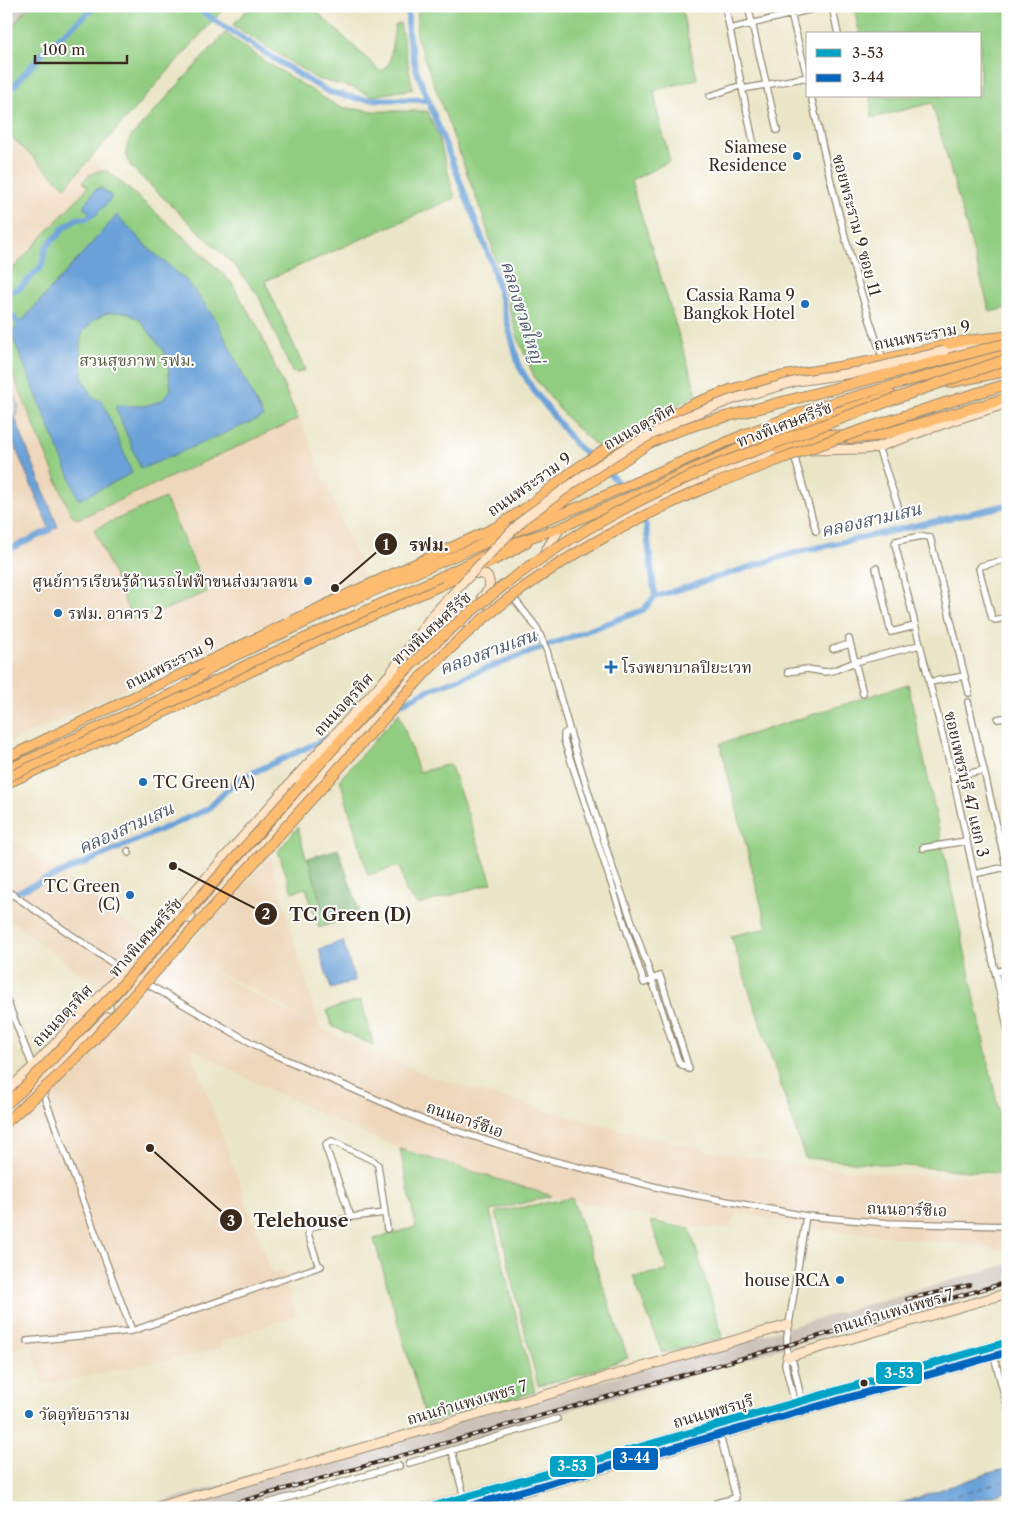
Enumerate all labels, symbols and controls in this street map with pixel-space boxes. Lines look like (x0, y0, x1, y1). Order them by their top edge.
scale bar (35, 32, 128, 64)
legend (806, 32, 982, 98)
text: 100 m (42, 40, 85, 59)
text: 3-53 (852, 43, 884, 62)
text: 3-44 (852, 67, 884, 86)
place label: Siamese Residence (708, 137, 787, 175)
marker: Siamese Residence (791, 150, 803, 162)
street label: ซอยพระราม 9 ซอย 11 (828, 152, 886, 298)
water label: คลองชวดใหญ่ (496, 257, 551, 369)
place label: Cassia Rama 9 Bangkok Hotel (683, 285, 795, 323)
marker: Cassia Rama 9 Bangkok Hotel (799, 298, 811, 310)
street label: ถนนพระราม 9 (872, 316, 972, 354)
park label: สวนสุขภาพ รฟม. (79, 350, 195, 372)
street label: ทางพิเศษศรีรัช (734, 397, 834, 451)
street label: ถนนจตุรทิศ (600, 398, 679, 456)
street label: ถนนพระราม 9 (483, 448, 575, 520)
water label: คลองสามเสน (819, 498, 923, 542)
callout: รฟม. (374, 528, 458, 561)
text: รฟม. (409, 534, 449, 556)
text: 1 (383, 535, 390, 554)
place label: ศูนย์การเรียนรู้ด้านรถไฟฟ้าขนส่งมวลชน (32, 571, 298, 592)
marker: ศูนย์การเรียนรู้ด้านรถไฟฟ้าขนส่งมวลชน (302, 575, 314, 587)
street label: ทางพิเศษศรีรัช (387, 587, 475, 669)
place label: รฟม. อาคาร 2 (68, 603, 163, 623)
marker: รฟม. อาคาร 2 (52, 607, 64, 619)
water label: คลองสามเสน (436, 624, 540, 680)
street label: ถนนพระราม 9 (122, 633, 218, 693)
place label: โรงพยาบาลปิยะเวท (621, 657, 752, 677)
marker: โรงพยาบาลปิยะเวท (604, 660, 618, 674)
street label: ถนนจตุรทิศ (309, 668, 379, 741)
street label: ซอยเพชรบุรี 47 แยก 3 (939, 709, 994, 859)
place label: TC Green (A) (153, 772, 255, 792)
marker: TC Green (A) (137, 776, 149, 788)
water label: คลองสามเสน (75, 797, 177, 859)
place label: TC Green (C) (44, 876, 120, 914)
marker: TC Green (C) (124, 889, 136, 901)
street label: ทางพิเศษศรีรัช (104, 893, 186, 981)
callout: TC Green (D) (254, 898, 421, 931)
text: 2 (262, 904, 271, 923)
text: TC Green (D) (289, 904, 411, 926)
street label: ถนนจตุรทิศ (27, 980, 98, 1052)
street label: ถนนอาร์ซีเอ (424, 1096, 506, 1142)
street label: ถนนอาร์ซีเอ (866, 1198, 948, 1220)
callout: Telehouse (219, 1204, 358, 1237)
text: Telehouse (254, 1210, 349, 1232)
text: 3 (227, 1211, 235, 1230)
place label: house RCA (744, 1270, 831, 1290)
marker: house RCA (834, 1274, 846, 1286)
street label: ถนนกำแพงเพชร 7 (830, 1284, 956, 1338)
line badge: 3-53 (875, 1361, 923, 1385)
text: 3-53 (884, 1364, 914, 1382)
street label: ถนนกำแพงเพชร 7 (404, 1375, 530, 1429)
unlabelled marker (859, 1378, 869, 1388)
street label: ถนนเพชรบุรี (670, 1390, 756, 1434)
place label: วัดอุทัยธาราม (39, 1404, 130, 1426)
marker: วัดอุทัยธาราม (23, 1408, 35, 1420)
line badge: 3-44 (612, 1447, 659, 1471)
text: 3-44 (620, 1449, 650, 1467)
line badge: 3-53 (549, 1455, 596, 1478)
text: 3-53 (557, 1457, 587, 1475)

